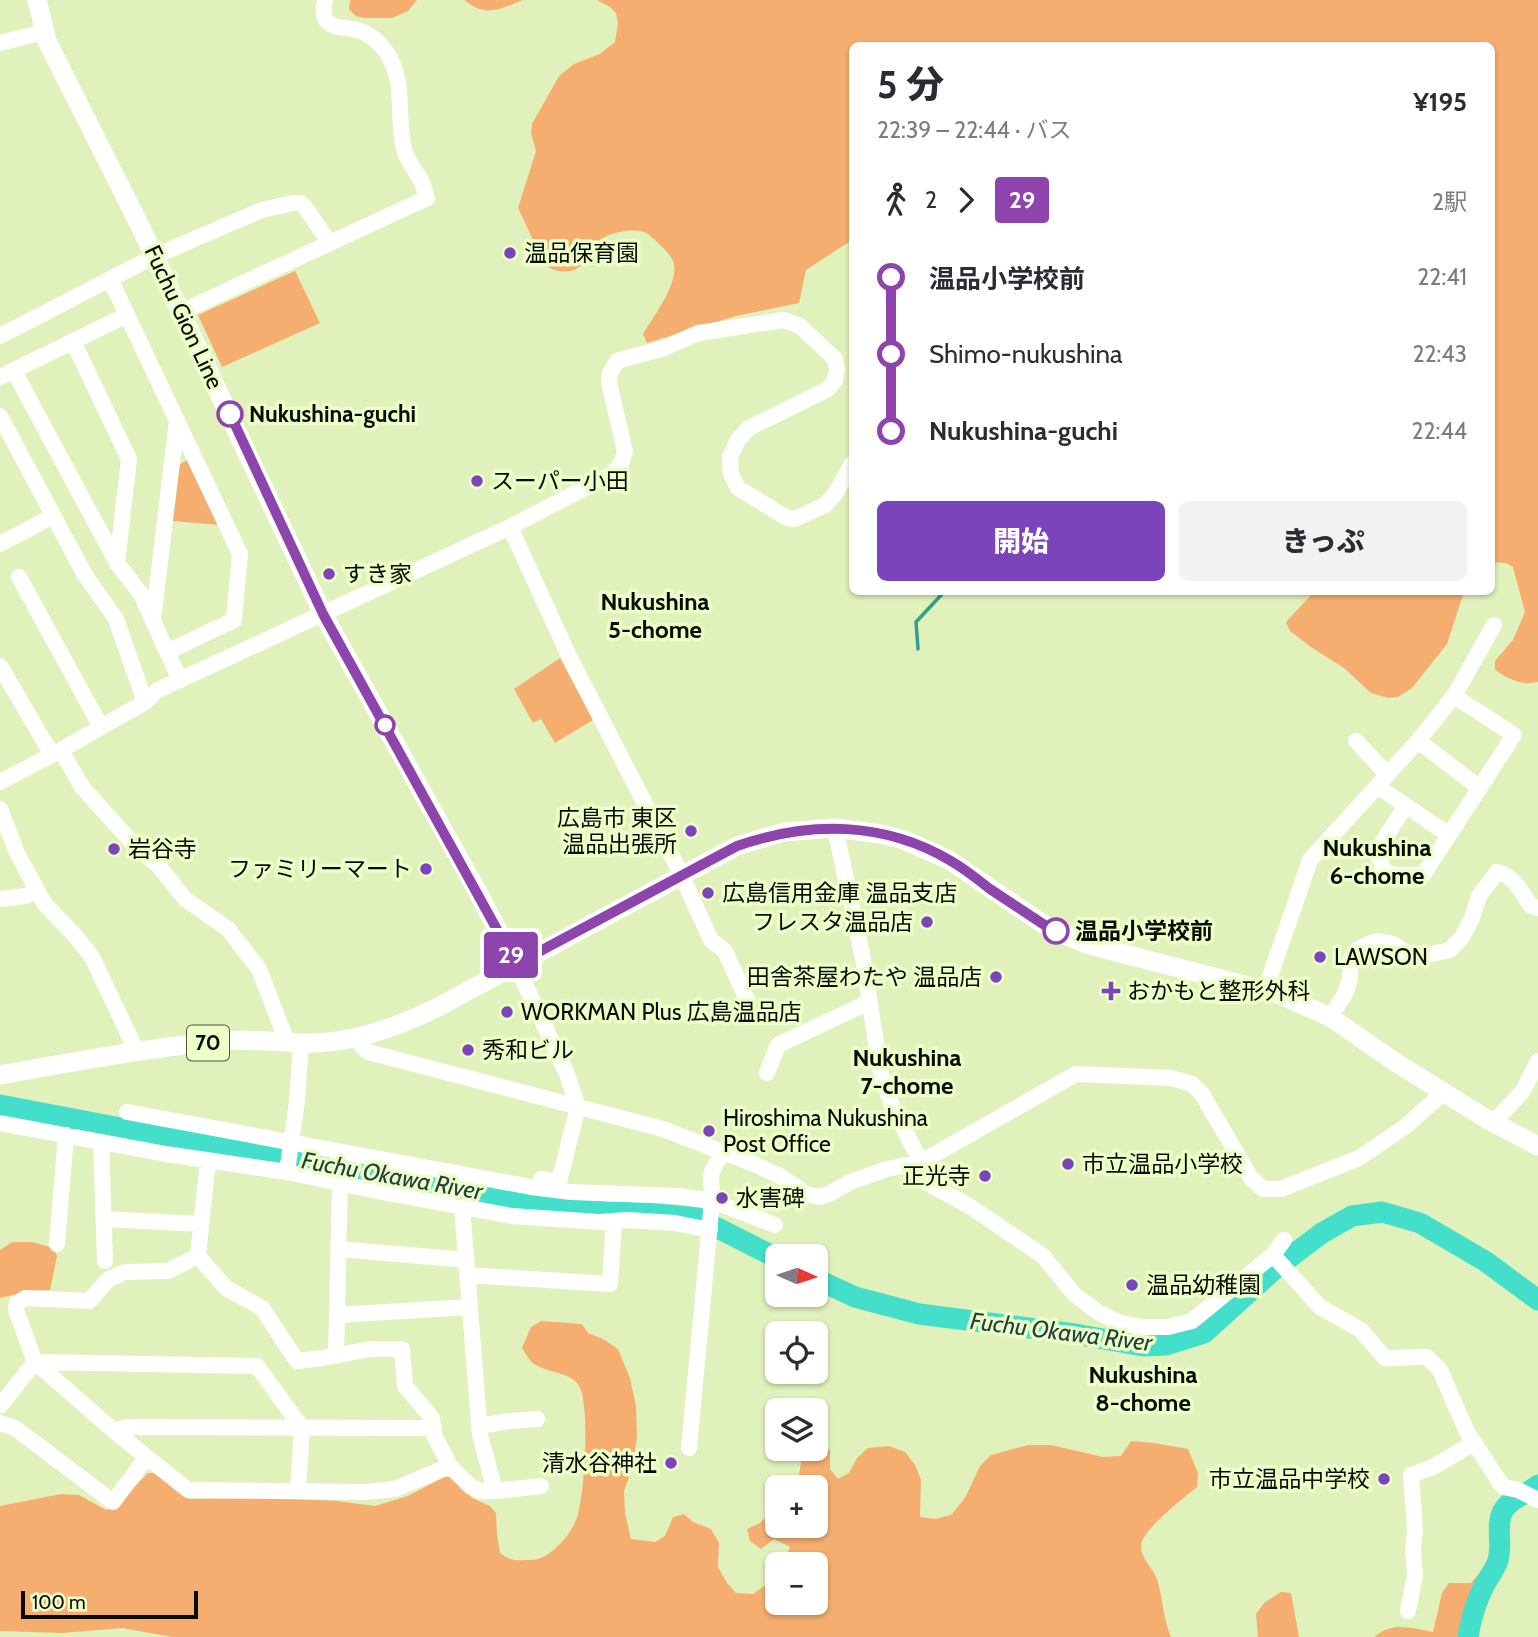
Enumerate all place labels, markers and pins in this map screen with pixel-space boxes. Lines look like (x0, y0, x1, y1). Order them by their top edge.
place label: 温品保育園 (524, 239, 639, 267)
marker: 温品保育園 (502, 245, 518, 261)
place label: Nukushina-guchi (249, 400, 416, 428)
marker: Nukushina-guchi (217, 401, 243, 427)
place label: スーパー小田 (491, 467, 629, 495)
marker: スーパー小田 (469, 473, 485, 489)
place label: すき家 (343, 560, 412, 588)
marker: すき家 (321, 566, 337, 582)
unlabelled marker (375, 715, 395, 735)
place label: 広島市 東区 温品出張所 (557, 804, 677, 858)
marker: 広島市 東区 温品出張所 (683, 823, 699, 839)
place label: 岩谷寺 (128, 835, 197, 863)
marker: 岩谷寺 (106, 841, 122, 857)
place label: ファミリーマート (228, 855, 412, 883)
marker: ファミリーマート (418, 861, 434, 877)
place label: 広島信用金庫 温品支店 (722, 879, 957, 907)
marker: 広島信用金庫 温品支店 (700, 885, 716, 901)
place label: フレスタ温品店 (752, 908, 913, 936)
marker: フレスタ温品店 (919, 914, 935, 930)
place label: 温品小学校前 (1075, 917, 1213, 945)
marker: 温品小学校前 (1043, 918, 1069, 944)
place label: LAWSON (1334, 943, 1428, 971)
marker: LAWSON (1312, 949, 1328, 965)
place label: 田舎茶屋わたや 温品店 (747, 963, 982, 991)
marker: 田舎茶屋わたや 温品店 (988, 969, 1004, 985)
place label: おかもと整形外科 (1127, 977, 1311, 1005)
marker: おかもと整形外科 (1101, 981, 1121, 1001)
place label: WORKMAN Plus 広島温品店 (521, 998, 802, 1026)
marker: WORKMAN Plus 広島温品店 (499, 1004, 515, 1020)
place label: 秀和ビル (482, 1036, 574, 1064)
marker: 秀和ビル (460, 1042, 476, 1058)
place label: Hiroshima Nukushina Post Office (723, 1104, 928, 1158)
marker: Hiroshima Nukushina Post Office (701, 1123, 717, 1139)
place label: 市立温品小学校 (1082, 1150, 1243, 1178)
marker: 市立温品小学校 (1060, 1156, 1076, 1172)
place label: 正光寺 (902, 1162, 971, 1190)
marker: 正光寺 (977, 1168, 993, 1184)
place label: 水害碑 (736, 1184, 805, 1212)
marker: 水害碑 (714, 1190, 730, 1206)
place label: 温品幼稚園 (1146, 1271, 1261, 1299)
marker: 温品幼稚園 (1124, 1277, 1140, 1293)
place label: 清水谷神社 (542, 1449, 657, 1477)
marker: 清水谷神社 (663, 1455, 679, 1471)
place label: 市立温品中学校 (1209, 1465, 1370, 1493)
marker: 市立温品中学校 (1376, 1471, 1392, 1487)

